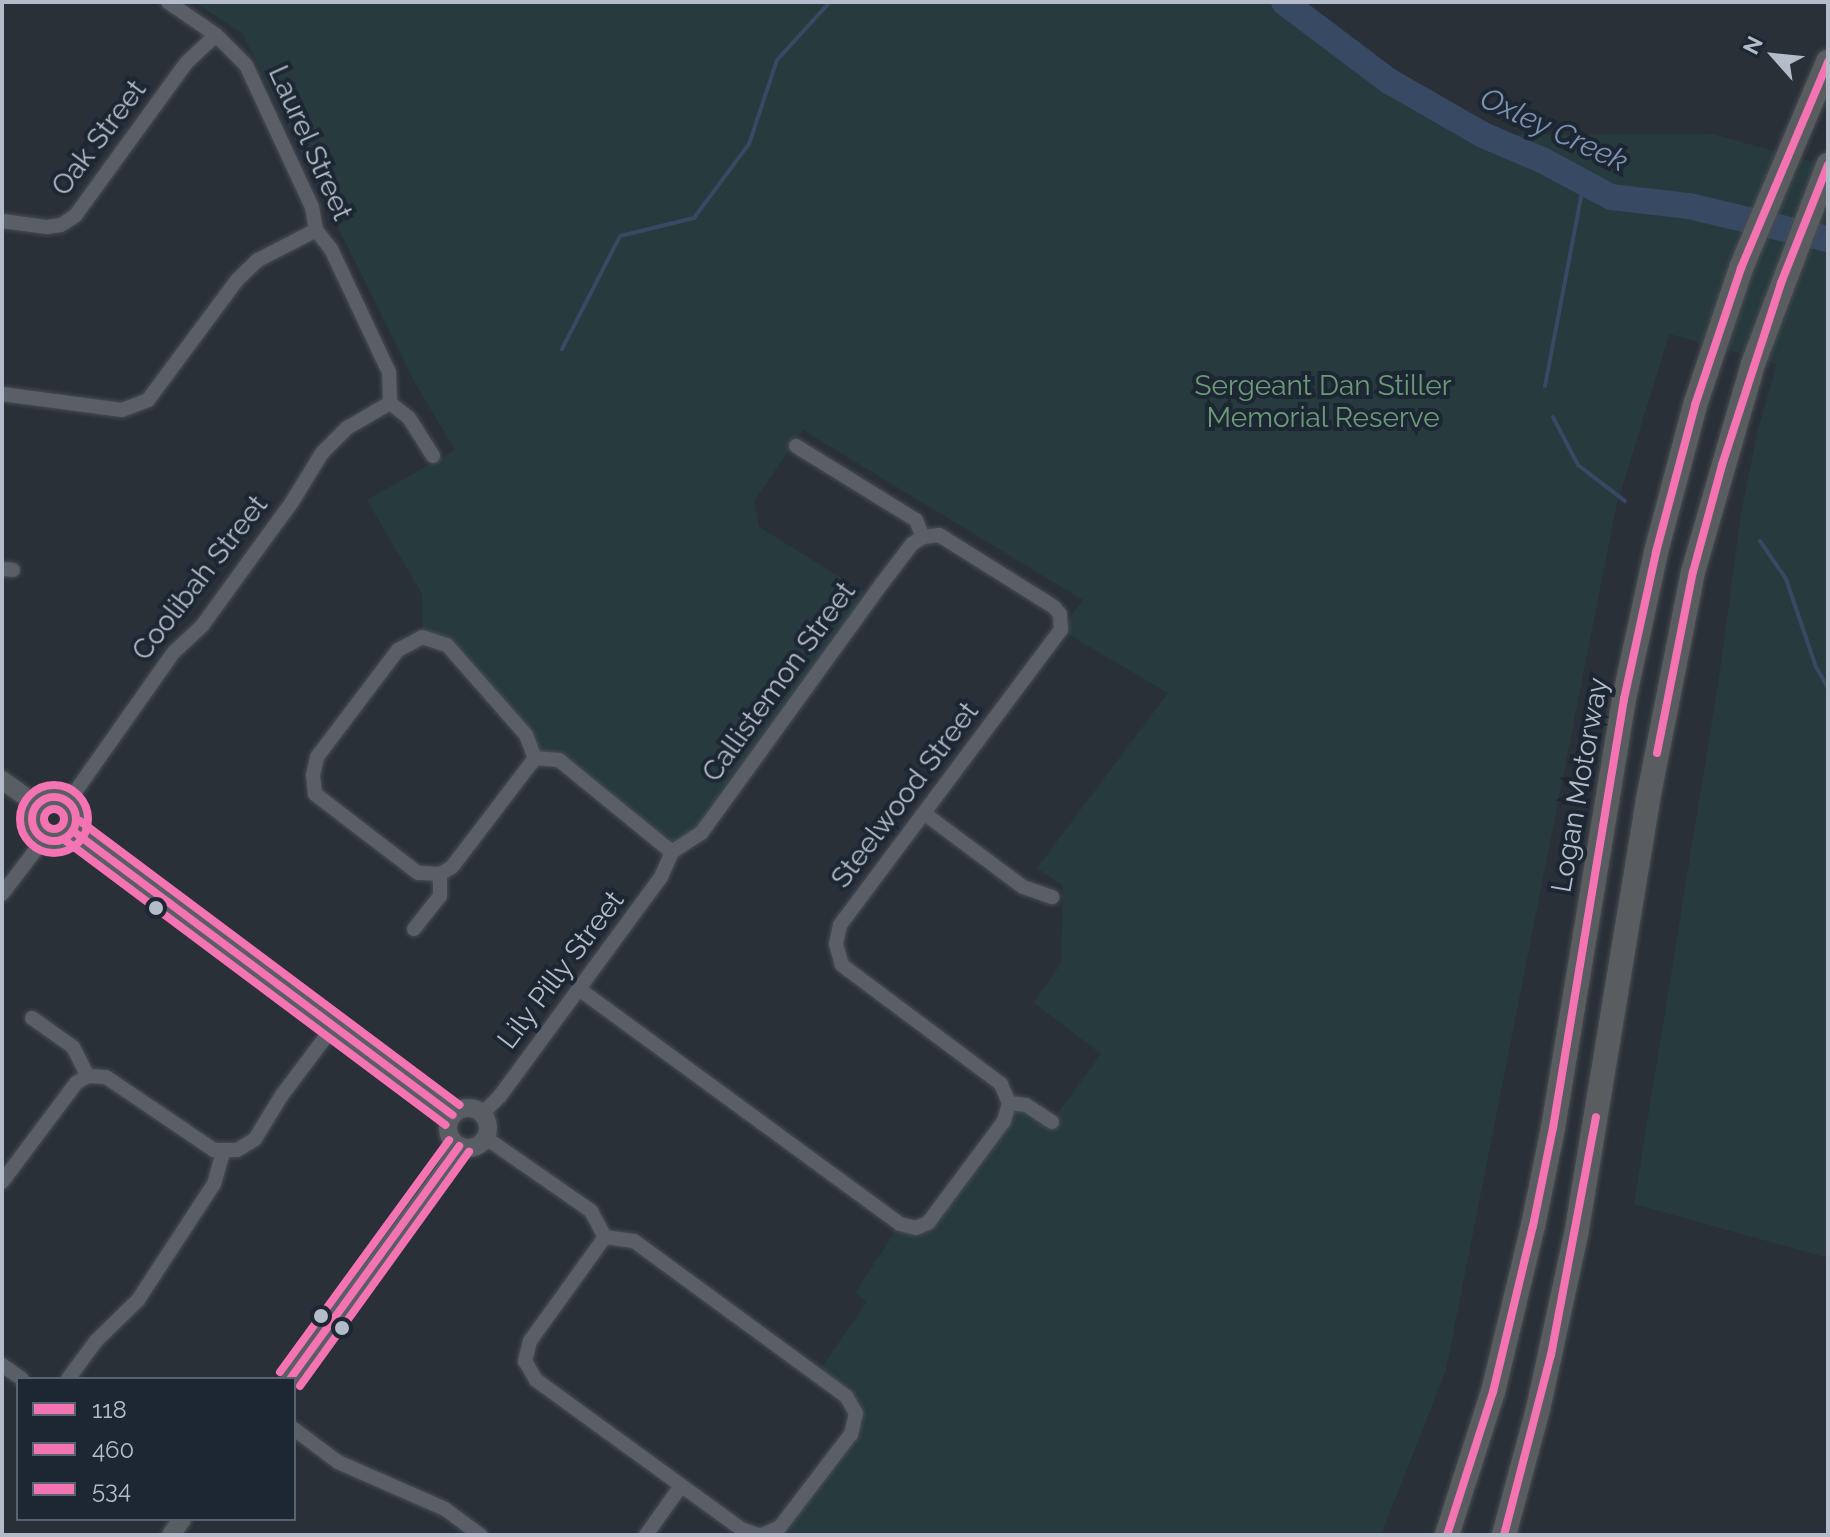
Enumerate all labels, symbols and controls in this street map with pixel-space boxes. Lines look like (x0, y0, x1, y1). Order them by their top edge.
north arrow (1734, 16, 1814, 96)
text: N (1737, 32, 1768, 58)
street label: Laurel Street (261, 60, 359, 226)
street label: Oak Street (45, 74, 153, 202)
water label: Oxley Creek (1474, 80, 1634, 180)
park label: Sergeant Dan Stiller Memorial Reserve (1195, 369, 1451, 435)
street label: Coolibah Street (125, 489, 275, 667)
street label: Callistemon Street (695, 576, 863, 788)
street label: Logan Motorway (1545, 675, 1615, 895)
street label: Steelwood Street (824, 696, 986, 894)
street label: Lily Pilly Street (490, 884, 632, 1056)
unlabelled marker (148, 900, 164, 916)
unlabelled marker (313, 1308, 329, 1324)
unlabelled marker (334, 1320, 350, 1336)
legend (16, 1377, 296, 1521)
text: 118 (92, 1395, 127, 1424)
text: 460 (92, 1435, 134, 1464)
text: 534 (92, 1475, 131, 1504)

